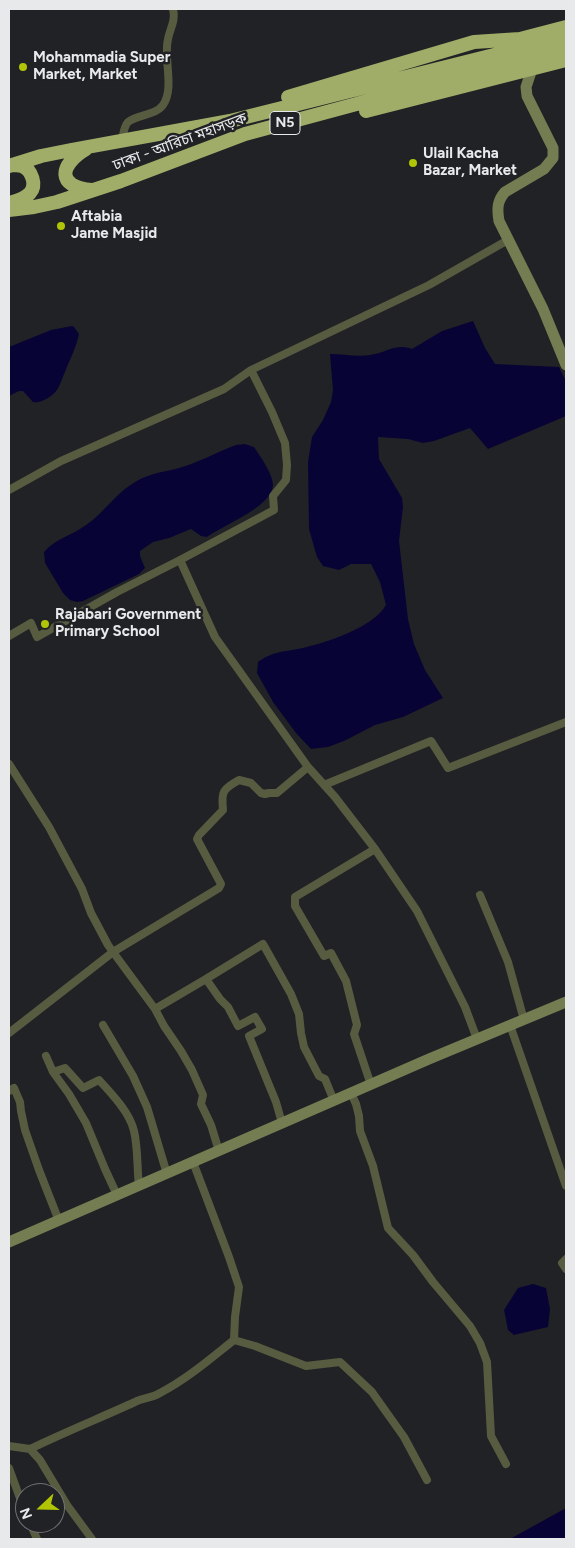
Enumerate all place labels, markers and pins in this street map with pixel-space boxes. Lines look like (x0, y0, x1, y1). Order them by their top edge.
place label: Mohammadia Super Market, Market (33, 49, 170, 84)
marker: Mohammadia Super Market, Market (17, 61, 29, 73)
place label: Ulail Kacha Bazar, Market (423, 145, 517, 180)
marker: Ulail Kacha Bazar, Market (407, 157, 419, 169)
place label: Aftabia Jame Masjid (71, 208, 157, 243)
marker: Aftabia Jame Masjid (55, 220, 67, 232)
place label: Rajabari Government Primary School (55, 606, 201, 641)
marker: Rajabari Government Primary School (39, 618, 51, 630)

